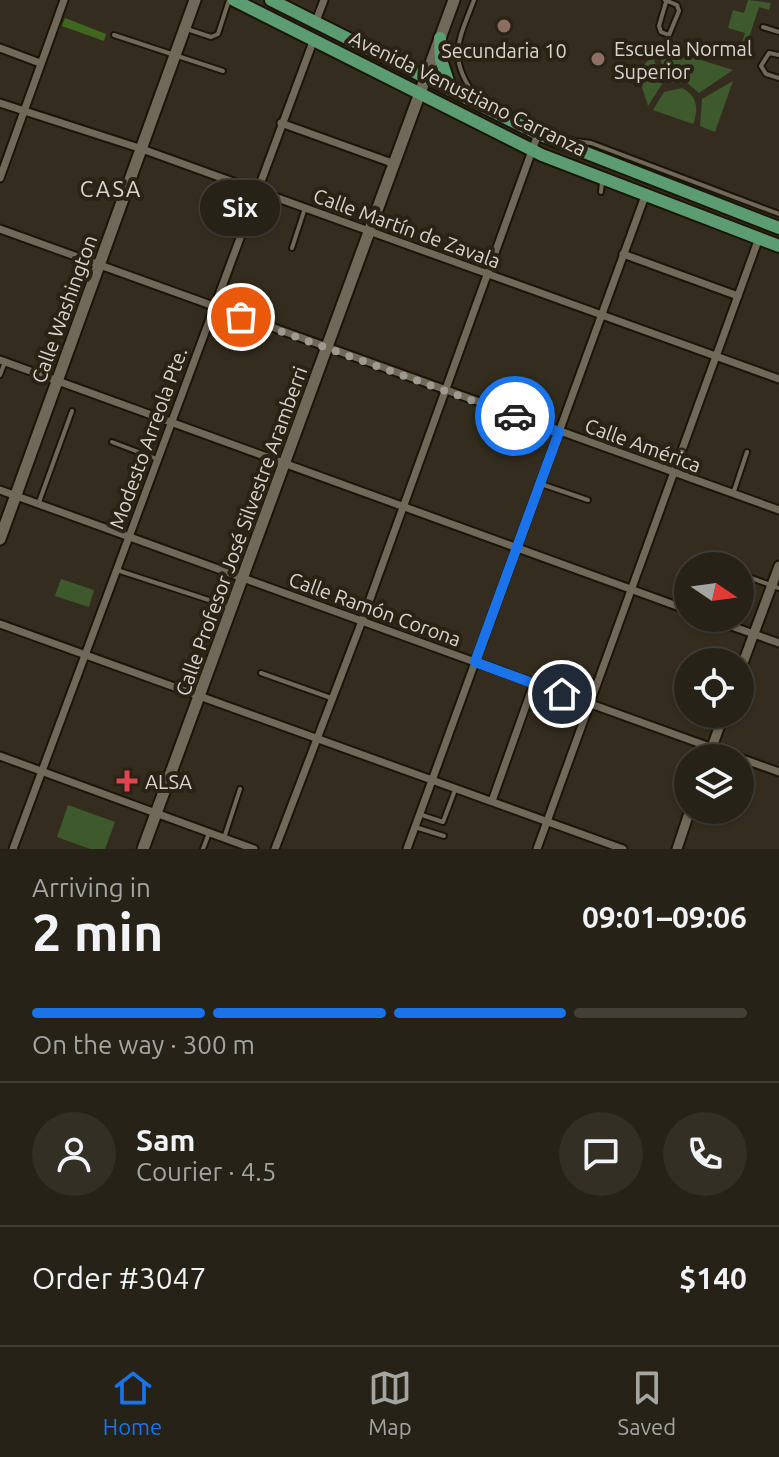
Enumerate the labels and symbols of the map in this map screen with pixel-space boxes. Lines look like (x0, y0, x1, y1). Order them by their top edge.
marker: Secundaria 10 (495, 17, 513, 35)
street label: Avenida Venustiano Carranza (346, 26, 590, 160)
place label: Escuela Normal Superior (614, 37, 752, 83)
place label: Secundaria 10 (441, 39, 567, 62)
marker: Escuela Normal Superior (589, 50, 607, 68)
district label: CASA (80, 176, 142, 201)
callout: Six (201, 181, 281, 237)
street label: Calle Martín de Zavala (310, 183, 504, 273)
street label: Calle Washington (27, 232, 101, 386)
pin (207, 283, 275, 351)
street label: Modesto Arreola Pte. (104, 344, 192, 532)
street label: Calle Profesor José Silvestre Aramberri (171, 363, 311, 699)
courier (475, 376, 555, 456)
street label: Calle América (582, 413, 704, 477)
north arrow (674, 552, 754, 632)
street label: Calle Ramón Corona (286, 567, 464, 651)
pin (528, 660, 596, 728)
marker: ALSA (116, 770, 138, 792)
place label: ALSA (145, 770, 192, 793)

